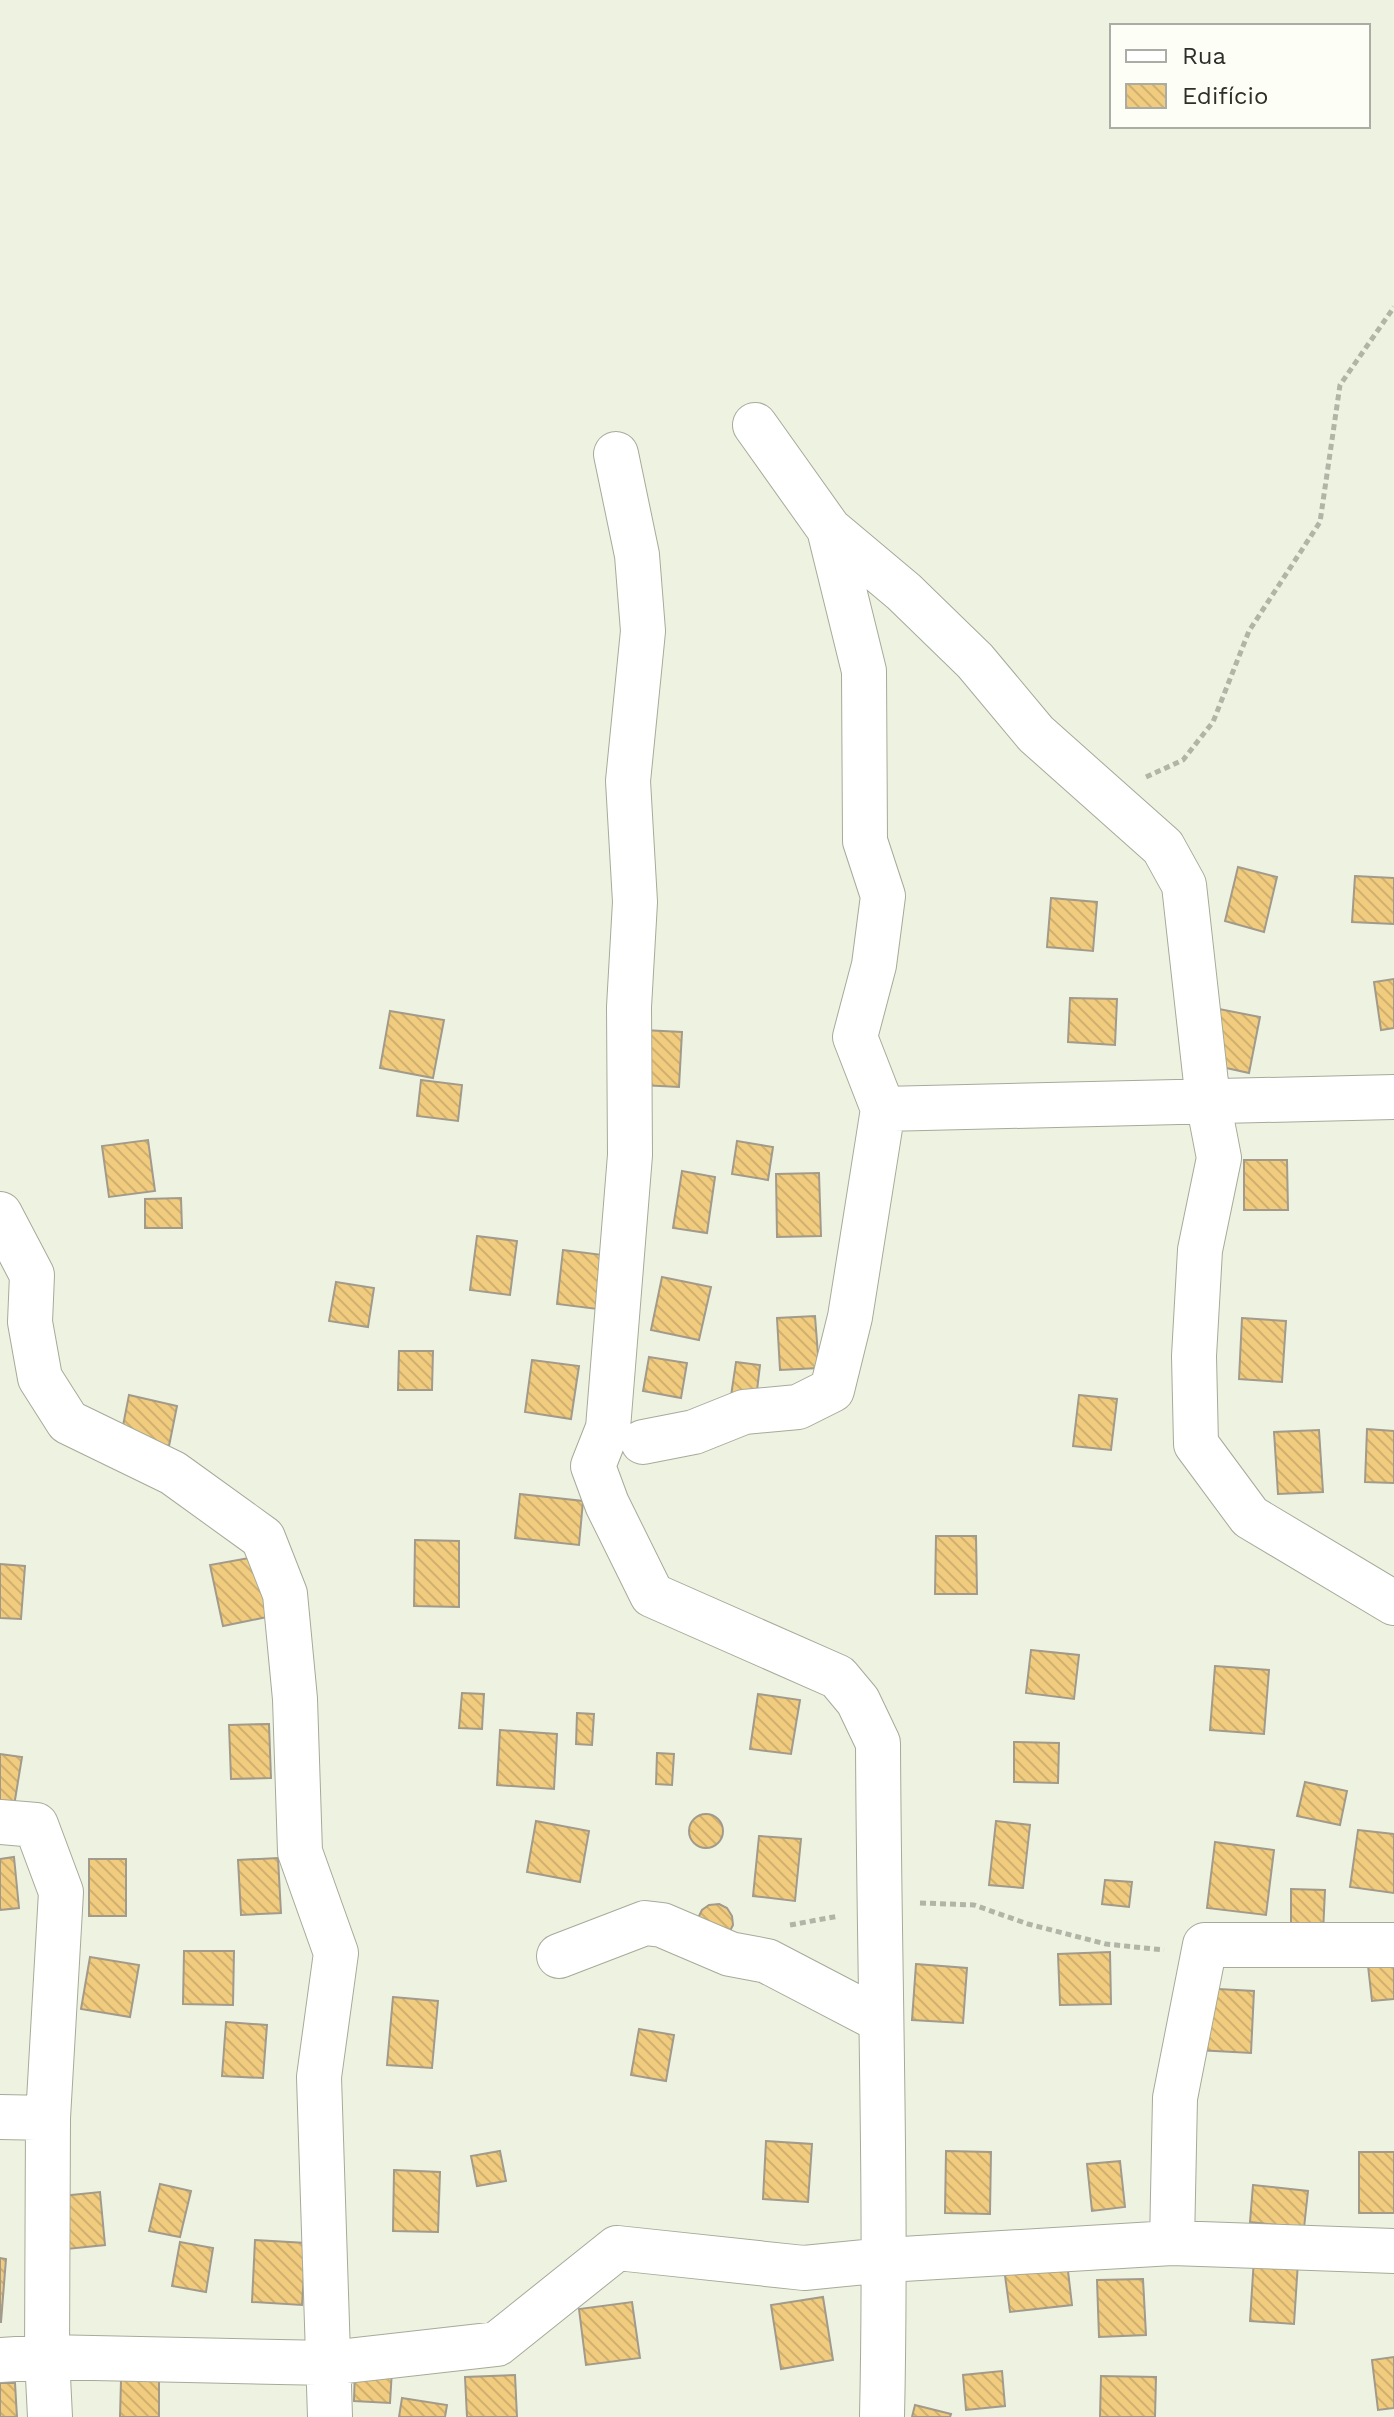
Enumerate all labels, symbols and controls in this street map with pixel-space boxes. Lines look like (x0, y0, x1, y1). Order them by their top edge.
legend (1110, 24, 1370, 128)
text: Rua (1182, 42, 1226, 70)
text: Edifício (1182, 82, 1268, 110)

